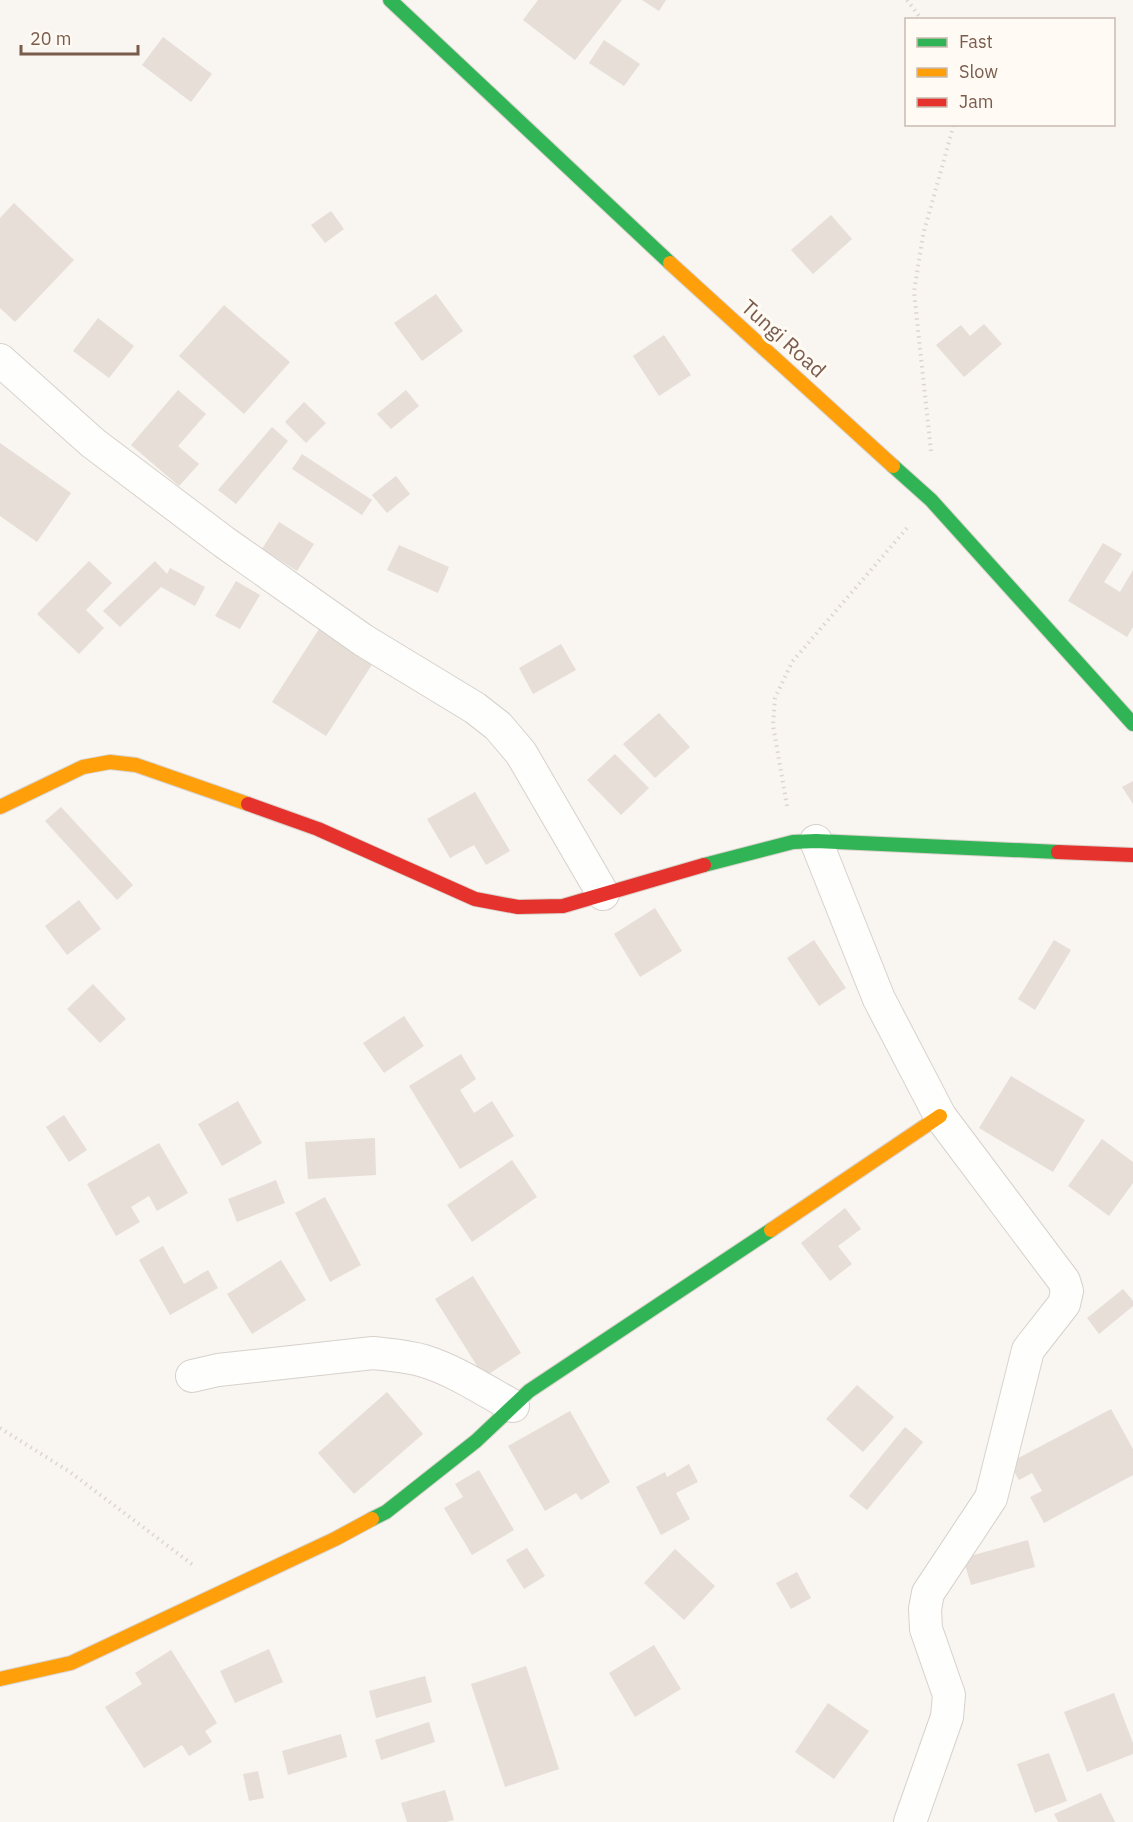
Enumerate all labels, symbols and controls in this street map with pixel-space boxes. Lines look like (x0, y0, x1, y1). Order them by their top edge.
scale bar (21, 18, 138, 56)
legend (905, 18, 1115, 126)
text: 20 m (30, 27, 72, 50)
text: Fast (959, 30, 993, 53)
text: Slow (959, 60, 998, 83)
text: Jam (959, 90, 994, 113)
street label: Tungi Road (736, 293, 832, 383)

